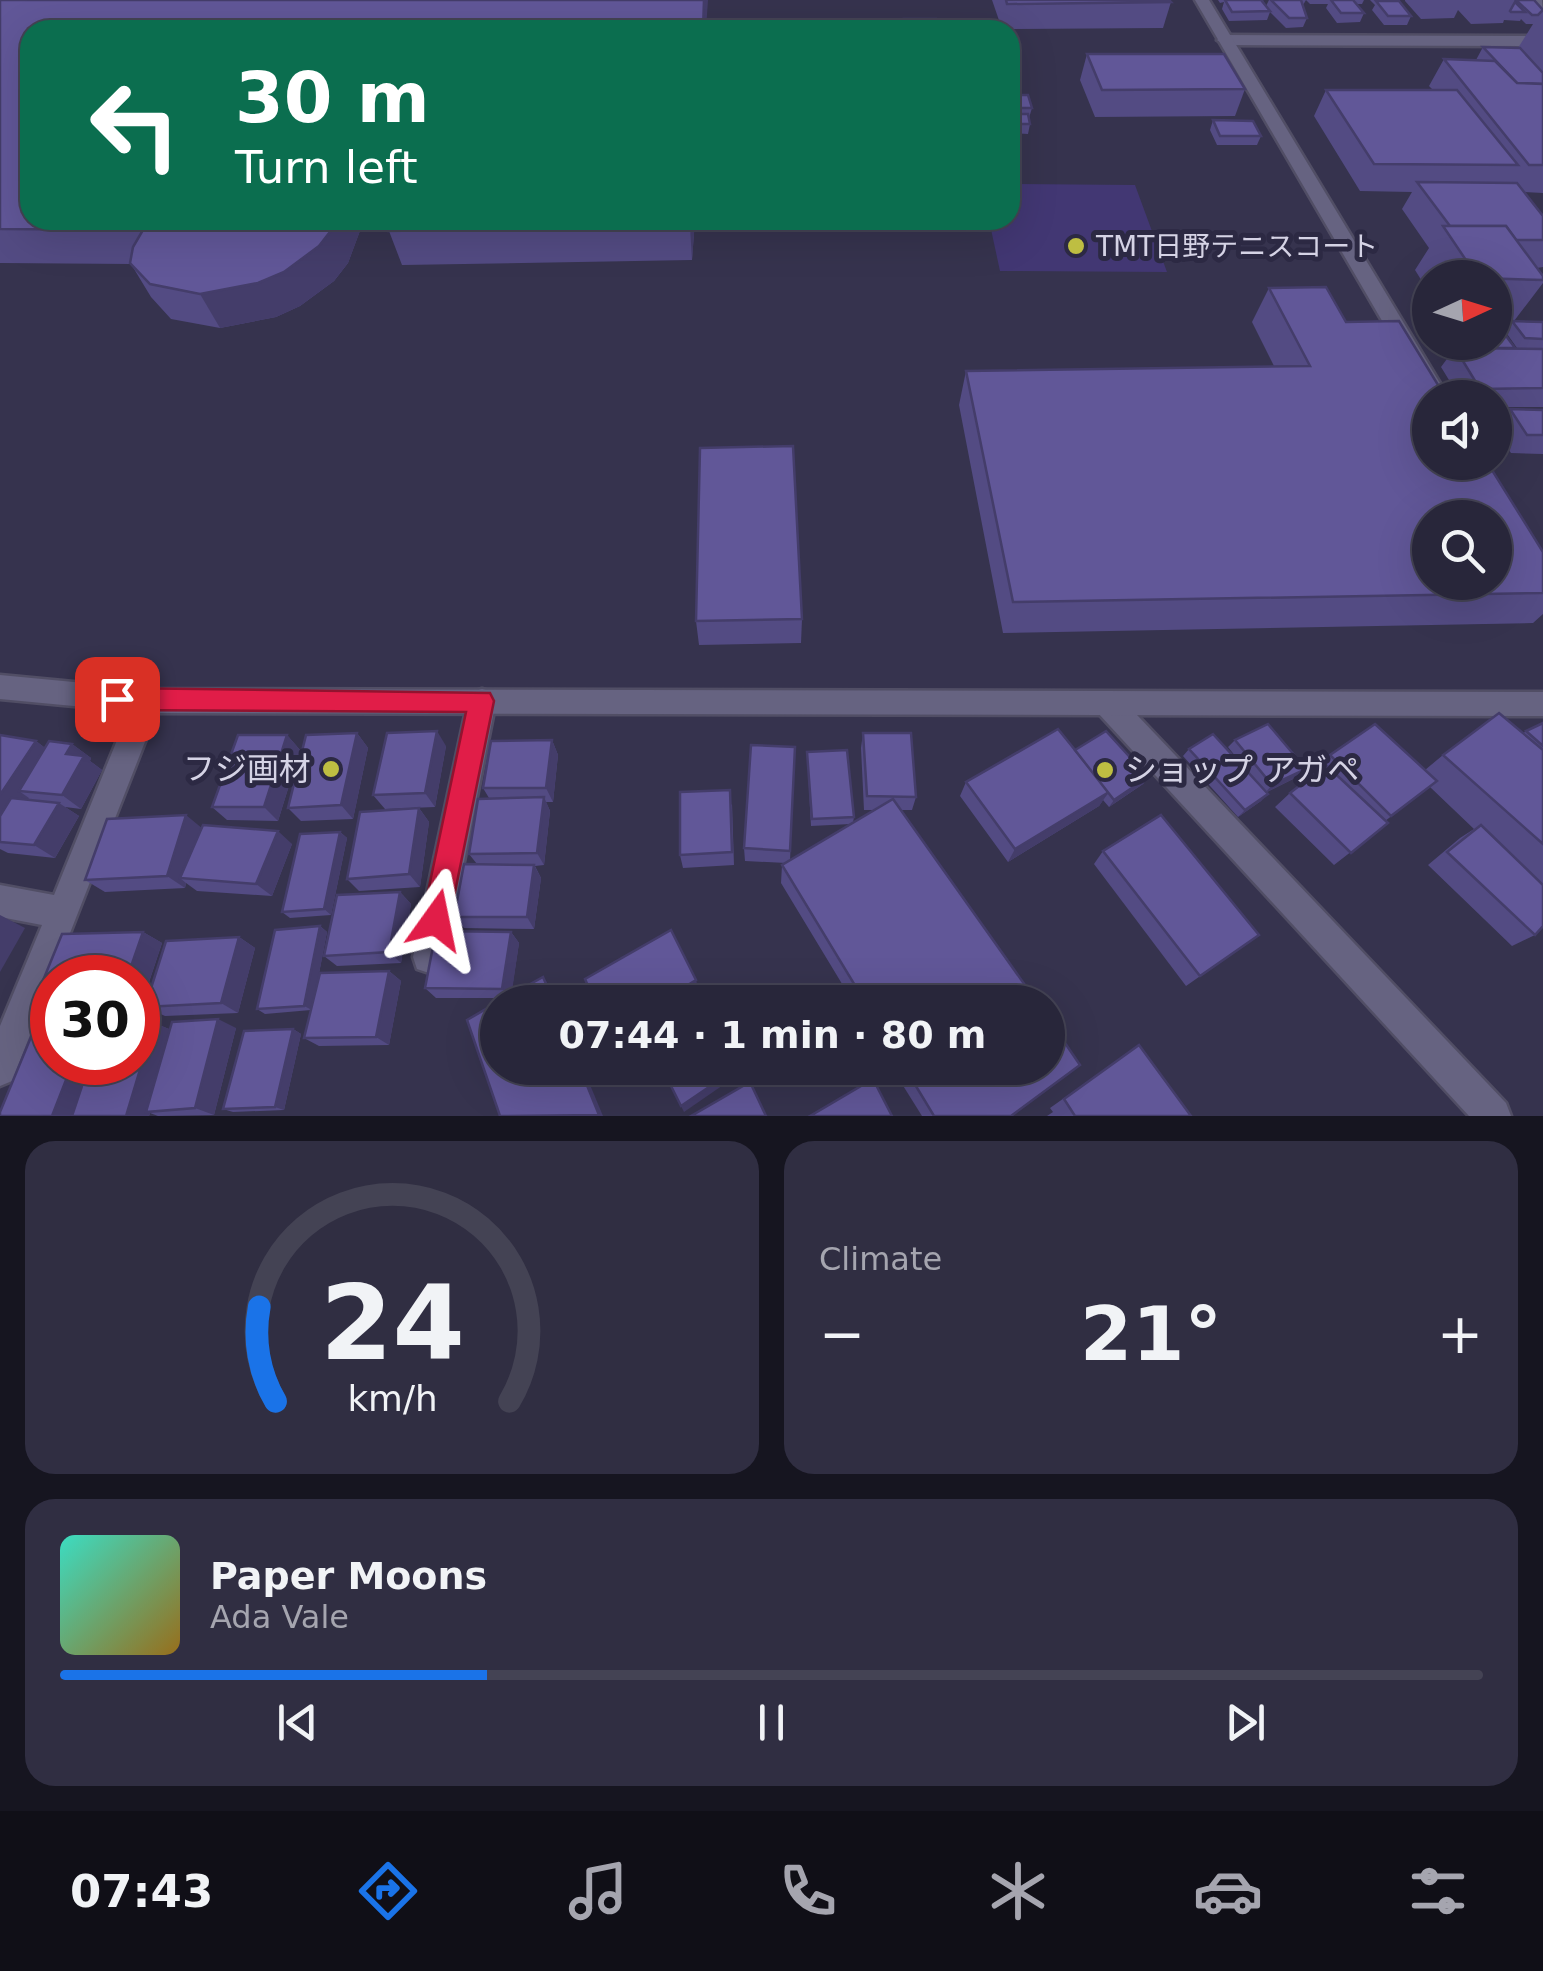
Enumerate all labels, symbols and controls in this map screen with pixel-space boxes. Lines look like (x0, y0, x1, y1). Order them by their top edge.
text: 30 m (235, 57, 430, 139)
icon: left (70, 60, 200, 190)
text: Turn left (235, 141, 418, 194)
place label: TMT日野テニスコート (1095, 230, 1378, 263)
marker: TMT日野テニスコート (1065, 235, 1087, 257)
north arrow (1412, 260, 1512, 360)
map controls (1412, 260, 1512, 600)
button: sound (1412, 380, 1512, 480)
button: search (1412, 500, 1512, 600)
pin (75, 657, 160, 742)
icon: arrive (90, 672, 145, 727)
place label: フジ画材 (183, 750, 311, 788)
place label: ショップ アガペ (1125, 751, 1359, 789)
marker: フジ画材 (320, 758, 342, 780)
marker: ショップ アガペ (1094, 759, 1116, 781)
position arrow (384, 868, 488, 972)
speed limit sign: 30 (30, 955, 160, 1085)
text: 07:44 · 1 min · 80 m (559, 1013, 986, 1057)
text: Climate (819, 1240, 942, 1278)
text: 24 (320, 1262, 464, 1384)
text: 21° (1080, 1290, 1222, 1378)
text: − (819, 1302, 865, 1366)
text: + (1437, 1302, 1483, 1366)
text: km/h (347, 1378, 437, 1419)
text: Paper Moons (210, 1554, 487, 1598)
text: Ada Vale (210, 1598, 349, 1636)
icon: previous (270, 1695, 325, 1750)
icon: pause (744, 1695, 799, 1750)
icon: next (1218, 1695, 1273, 1750)
icon: directions (353, 1856, 423, 1926)
icon: music (563, 1856, 633, 1926)
icon: phone (773, 1856, 843, 1926)
icon: climate (983, 1856, 1053, 1926)
icon: car (1193, 1856, 1263, 1926)
icon: filters (1403, 1856, 1473, 1926)
text: 07:43 (70, 1865, 213, 1918)

